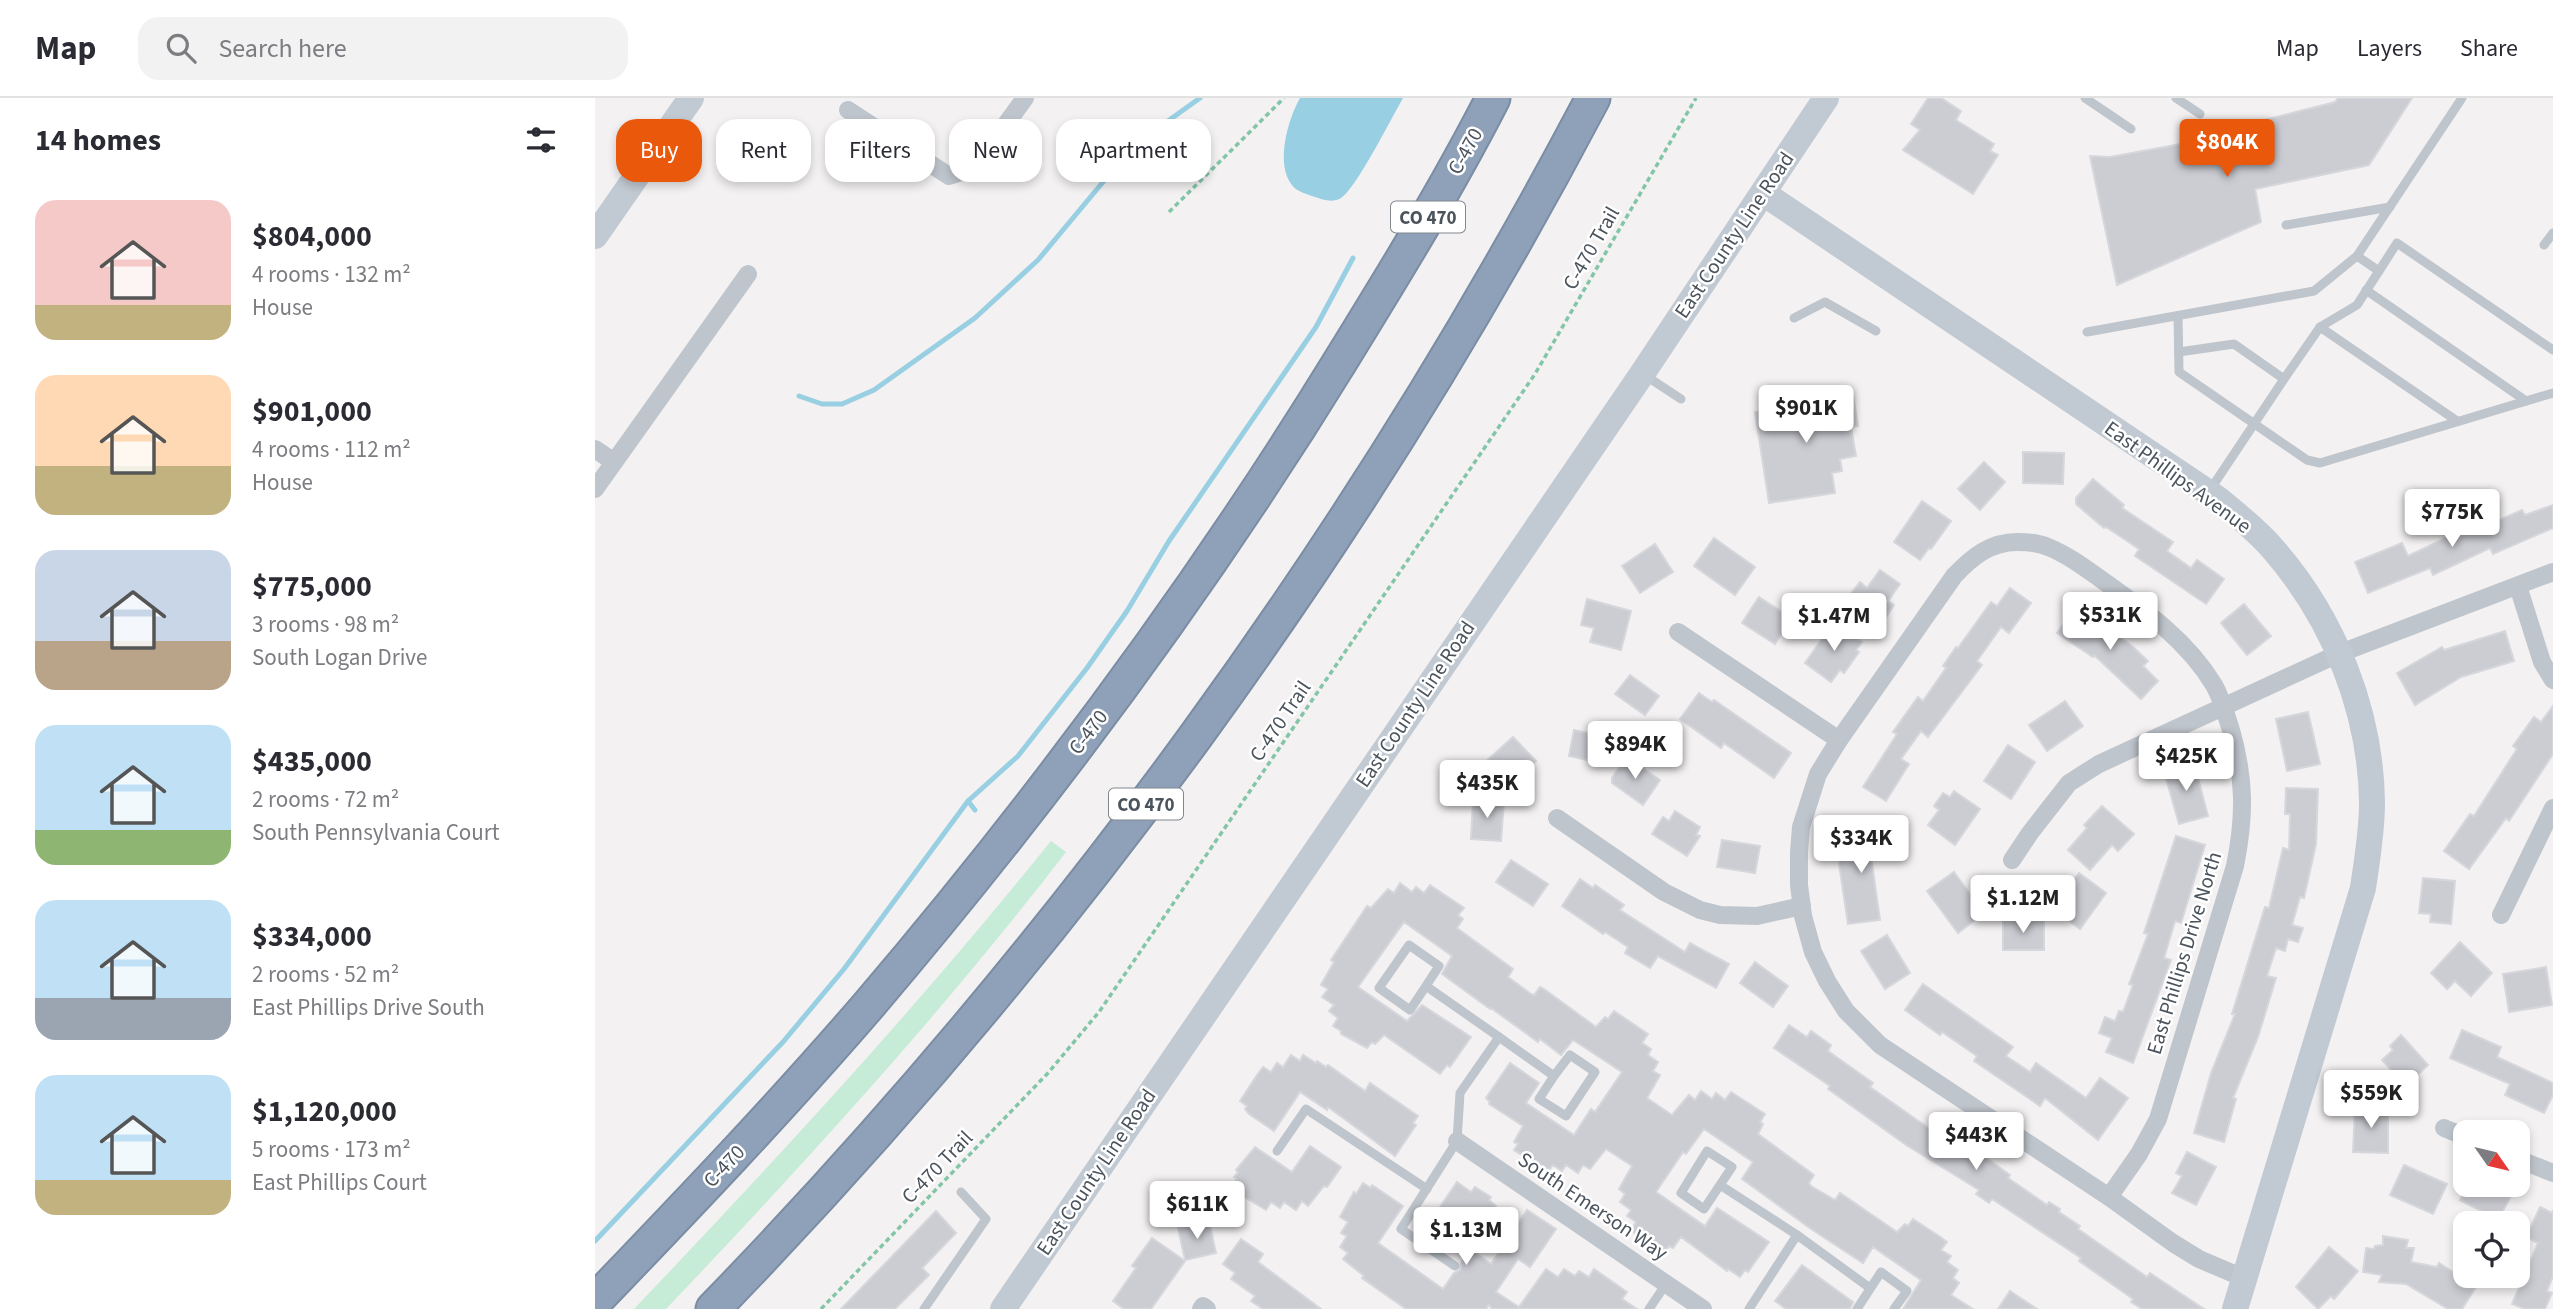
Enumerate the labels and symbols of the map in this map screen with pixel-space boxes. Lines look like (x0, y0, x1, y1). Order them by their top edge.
pin: $804K (2178, 120, 2276, 179)
street label: C-470 (1440, 122, 1490, 180)
street label: East County Line Road (1667, 146, 1801, 324)
street label: C-470 Trail (1555, 201, 1627, 295)
road number: CO 470 (1391, 202, 1465, 232)
pin: $901K (1757, 386, 1855, 445)
street label: East Phillips Avenue (2098, 413, 2258, 541)
pin: $775K (2403, 490, 2501, 549)
pin: $531K (2061, 592, 2159, 652)
pin: $1.47M (1777, 594, 1891, 653)
street label: East County Line Road (1348, 615, 1482, 793)
street label: C-470 Trail (1242, 675, 1318, 767)
street label: C-470 (1061, 703, 1115, 761)
pin: $894K (1586, 722, 1684, 781)
pin: $425K (2137, 734, 2235, 793)
pin: $435K (1438, 760, 1536, 820)
road number: CO 470 (1109, 789, 1183, 820)
pin: $334K (1812, 816, 1910, 875)
street label: East Phillips Drive North (2139, 848, 2229, 1058)
pin: $1.12M (1966, 876, 2080, 935)
pin: $559K (2322, 1070, 2420, 1130)
street label: East County Line Road (1029, 1083, 1163, 1261)
pin: $443K (1927, 1112, 2025, 1172)
north arrow (2453, 1120, 2531, 1197)
street label: C-470 Trail (894, 1124, 980, 1210)
street label: C-470 (696, 1138, 752, 1194)
street label: South Emerson Way (1512, 1145, 1674, 1268)
pin: $611K (1148, 1182, 1246, 1241)
pin: $1.13M (1409, 1208, 1523, 1267)

